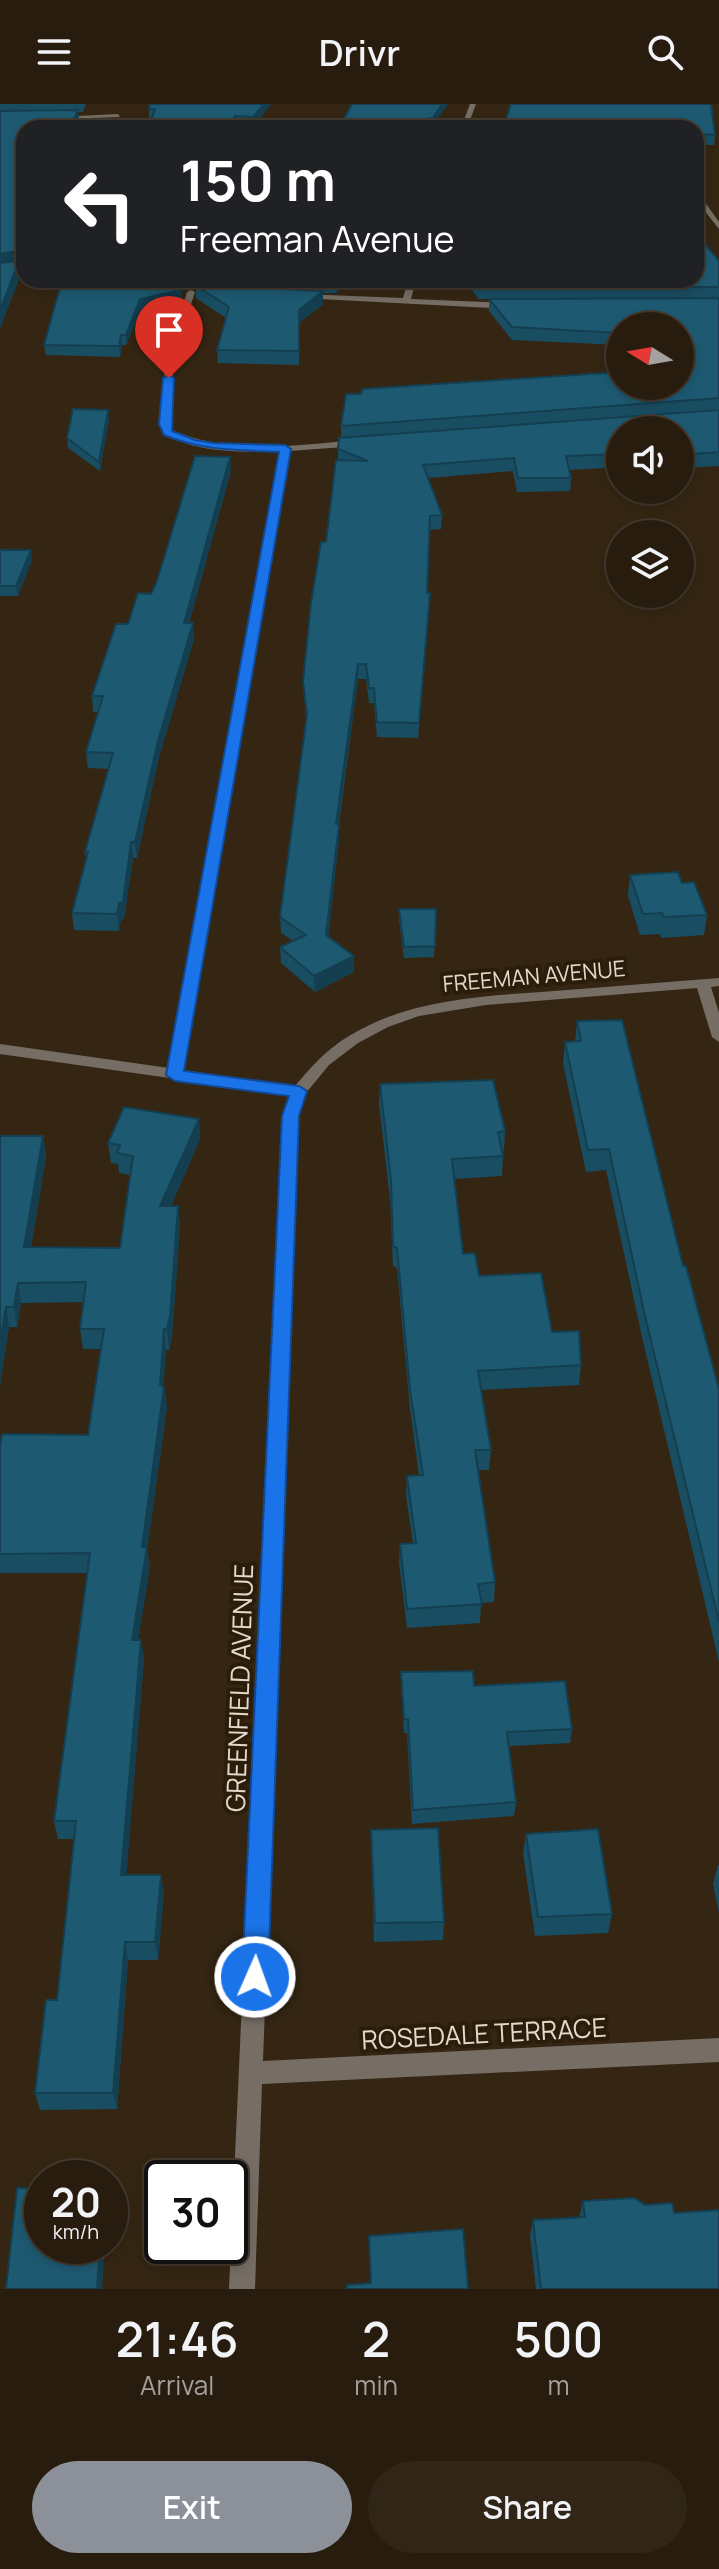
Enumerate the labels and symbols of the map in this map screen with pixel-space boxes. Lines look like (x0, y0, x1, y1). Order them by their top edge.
pin (135, 296, 203, 378)
north arrow (606, 312, 694, 400)
street label: FREEMAN AVENUE (441, 953, 627, 999)
street label: GREENFIELD AVENUE (217, 1563, 261, 1813)
position arrow (213, 1935, 297, 2019)
street label: ROSEDALE TERRACE (361, 2009, 607, 2057)
speed limit sign: 30 (144, 2160, 248, 2264)

